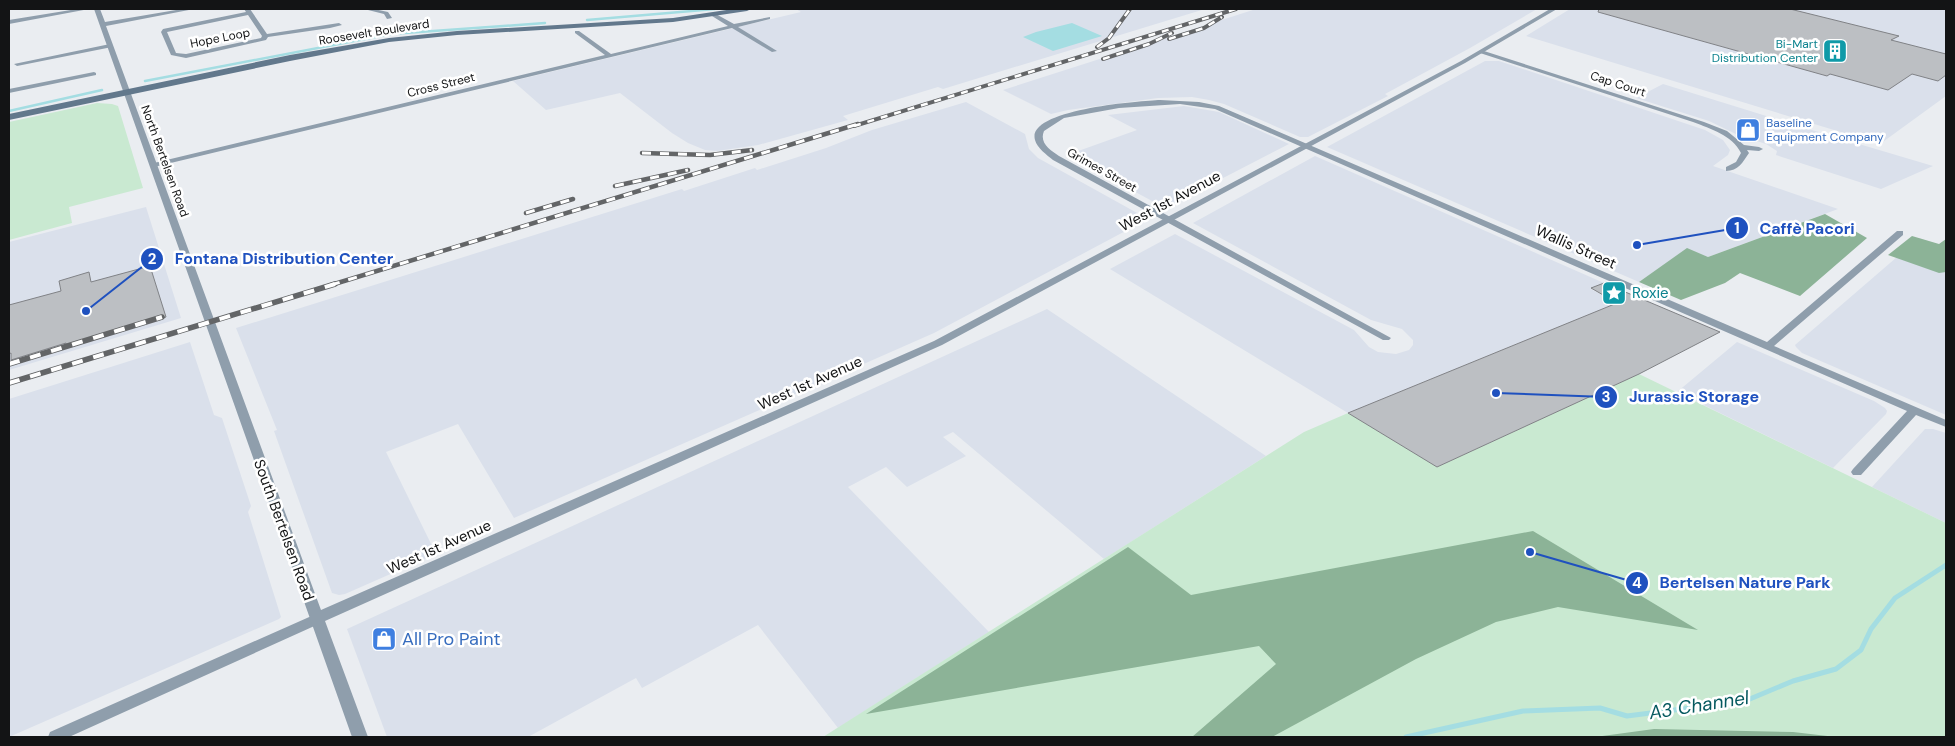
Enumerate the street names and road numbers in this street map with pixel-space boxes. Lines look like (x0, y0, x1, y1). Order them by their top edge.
street label: Roosevelt Boulevard (318, 15, 430, 49)
street label: Hope Loop (189, 24, 251, 52)
street label: Cap Court (1588, 67, 1648, 101)
street label: Cross Street (405, 69, 477, 101)
street label: North Bertelsen Road (137, 103, 193, 219)
street label: Grimes Street (1064, 144, 1140, 196)
street label: West 1st Avenue (1116, 166, 1224, 236)
street label: Wallis Street (1533, 220, 1620, 274)
street label: West 1st Avenue (755, 351, 865, 415)
street label: South Bertelsen Road (249, 457, 319, 603)
street label: West 1st Avenue (384, 515, 494, 579)

